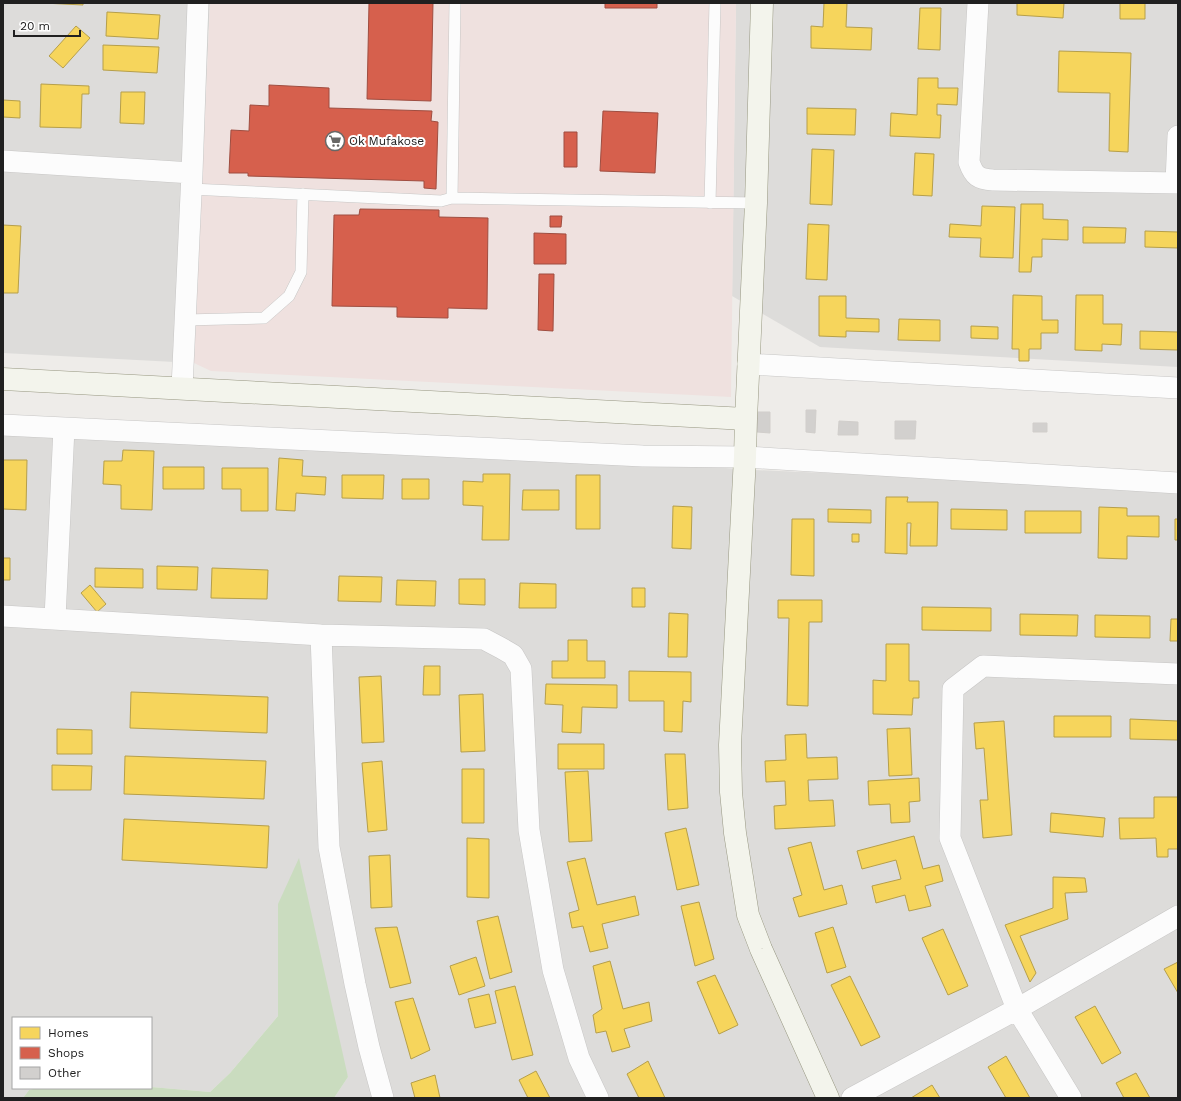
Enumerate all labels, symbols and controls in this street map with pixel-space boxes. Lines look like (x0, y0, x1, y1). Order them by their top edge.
scale bar (14, 12, 80, 38)
text: 20 m (20, 19, 50, 33)
supermarket icon: Ok Mufakose (324, 130, 346, 152)
place label: Ok Mufakose (349, 134, 424, 148)
legend (12, 1017, 152, 1089)
text: Homes (48, 1026, 89, 1040)
text: Shops (48, 1046, 84, 1060)
text: Other (48, 1066, 81, 1080)

